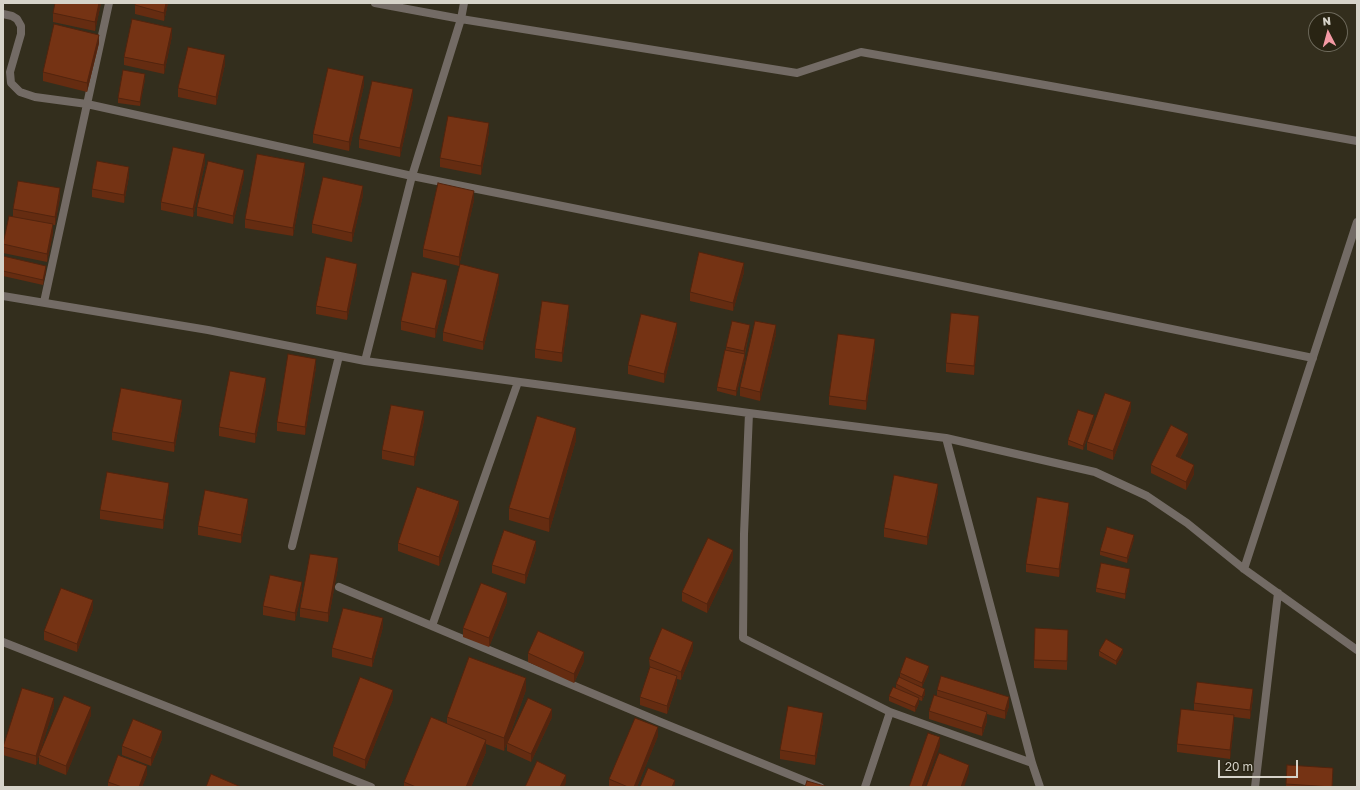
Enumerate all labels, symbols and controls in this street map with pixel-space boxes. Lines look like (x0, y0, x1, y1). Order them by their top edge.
north arrow (1308, 12, 1348, 52)
text: N (1322, 14, 1332, 27)
scale bar (1220, 752, 1300, 778)
text: 20 m (1225, 759, 1253, 774)

